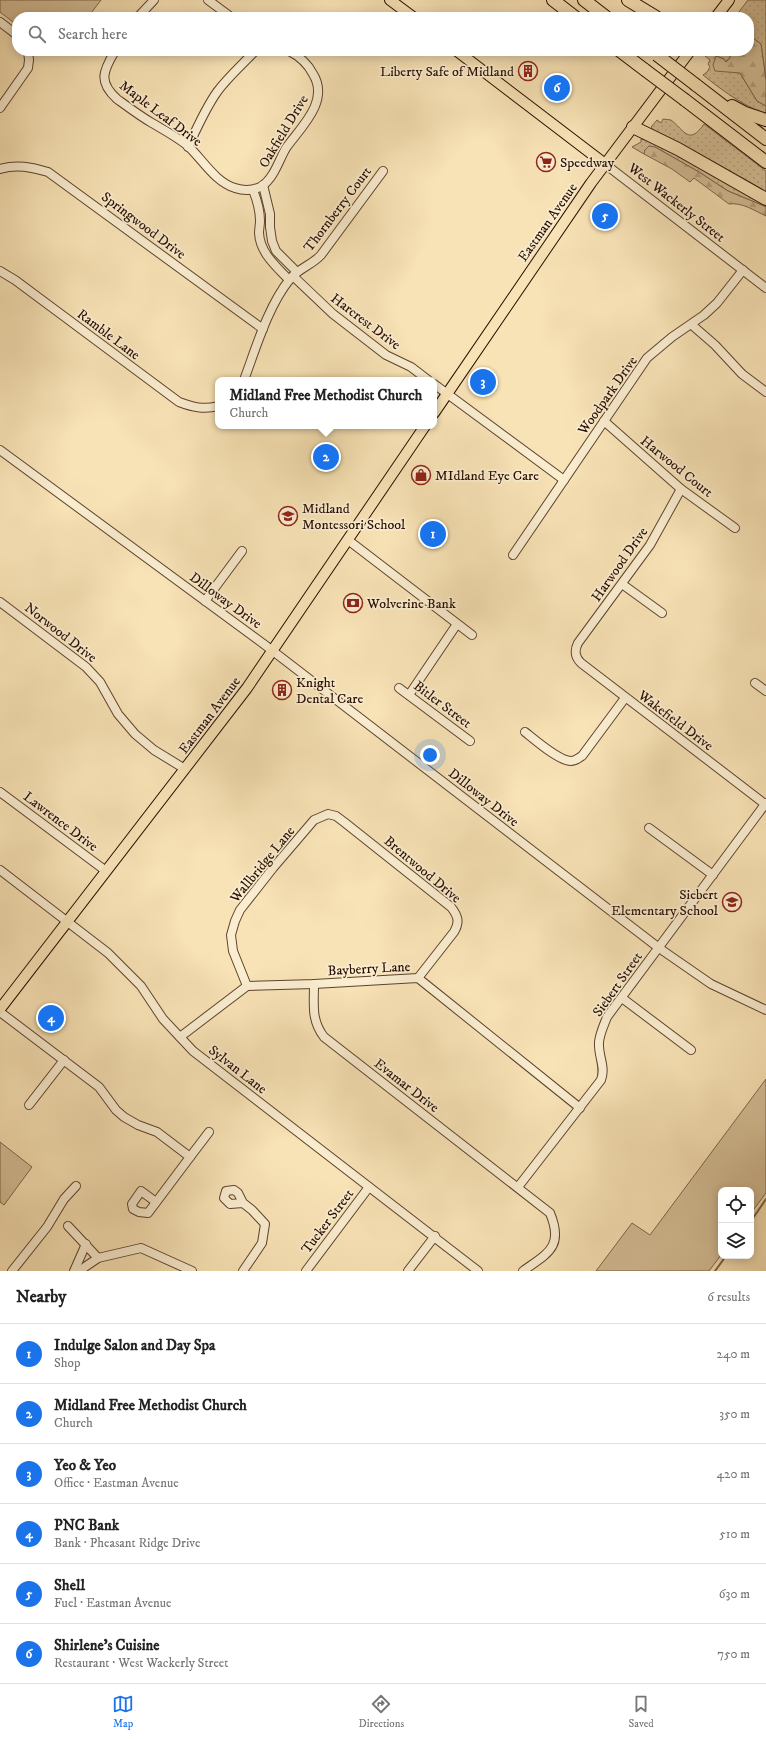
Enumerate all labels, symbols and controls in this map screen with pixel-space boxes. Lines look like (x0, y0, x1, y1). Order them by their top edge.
search box (12, 12, 754, 56)
icon: search (26, 23, 48, 45)
text: Search here (58, 25, 127, 44)
building icon: Liberty Safe of Midland (517, 60, 539, 82)
place label: Liberty Safe of Midland (380, 63, 514, 81)
pin: 6 (544, 73, 570, 103)
street label: Maple Leaf Drive (115, 77, 206, 151)
street label: Oakfield Drive (255, 92, 313, 171)
supermarket icon: Speedway (535, 151, 557, 173)
place label: Speedway (560, 154, 615, 172)
street label: West Wackerly Street (623, 159, 729, 247)
street label: Thornberry Court (300, 163, 376, 256)
street label: Eastman Avenue (514, 179, 582, 265)
street label: Springwood Drive (98, 188, 189, 264)
pin: 5 (592, 201, 618, 231)
street label: Harcrest Drive (327, 290, 404, 354)
street label: Ramble Lane (73, 305, 144, 364)
street label: Woodpark Drive (573, 353, 642, 439)
pin: 3 (470, 367, 496, 397)
popup (215, 377, 437, 429)
text: Midland Free Methodist Church (230, 386, 422, 405)
text: Church (230, 405, 268, 421)
street label: Harwood Court (636, 432, 717, 502)
pin: 2 (313, 442, 339, 472)
shop icon: MIdland Eye Care (410, 464, 432, 486)
place label: MIdland Eye Care (435, 467, 539, 485)
place label: Midland Montessori School (302, 500, 406, 534)
school or university icon: Midland Montessori School (277, 505, 299, 527)
pin: 1 (420, 519, 446, 549)
street label: Harwood Drive (588, 524, 652, 605)
street label: Dilloway Drive (186, 569, 265, 633)
bank icon: Wolverine Bank (342, 592, 364, 614)
place label: Wolverine Bank (366, 595, 456, 613)
street label: Norwood Drive (21, 599, 100, 667)
street label: Eastman Avenue (175, 673, 245, 758)
place label: Knight Dental Care (296, 674, 364, 708)
street label: Bitler Street (410, 677, 475, 733)
building icon: Knight Dental Care (271, 679, 293, 701)
street label: Wakefield Drive (633, 686, 717, 755)
your location (420, 745, 440, 765)
street label: Dilloway Drive (444, 765, 523, 831)
street label: Lawrence Drive (19, 788, 102, 856)
street label: Wallbridge Lane (226, 823, 299, 907)
street label: Brentwood Drive (380, 832, 465, 907)
place label: Siebert Elementary School (611, 886, 719, 920)
school or university icon: Siebert Elementary School (721, 891, 743, 913)
street label: Siebert Street (589, 948, 647, 1020)
street label: Bayberry Lane (327, 958, 411, 980)
pin: 4 (38, 1003, 64, 1033)
street label: Sylvan Lane (205, 1041, 270, 1098)
street label: Evamar Drive (370, 1055, 443, 1117)
street label: Tucker Street (298, 1185, 358, 1257)
map controls (718, 1187, 754, 1259)
button: locate (718, 1187, 754, 1223)
button: layers (718, 1223, 754, 1259)
text: Nearby (16, 1286, 66, 1308)
text: 6 results (707, 1289, 750, 1305)
text: Indulge Salon and Day Spa (54, 1336, 215, 1355)
text: 1 (27, 1346, 31, 1362)
text: 240 m (717, 1346, 750, 1362)
text: Shop (54, 1355, 80, 1371)
text: Midland Free Methodist Church (54, 1396, 247, 1415)
text: 2 (26, 1406, 32, 1422)
text: 350 m (719, 1406, 750, 1422)
text: Church (54, 1415, 93, 1431)
text: Yeo & Yeo (54, 1456, 116, 1475)
text: 3 (27, 1466, 31, 1482)
text: 420 m (717, 1466, 750, 1482)
text: Office · Eastman Avenue (54, 1475, 179, 1491)
text: PNC Bank (54, 1516, 119, 1535)
text: 4 (25, 1526, 33, 1542)
text: 510 m (719, 1526, 750, 1542)
text: Bank · Pheasant Ridge Drive (54, 1535, 200, 1551)
text: Shell (54, 1576, 85, 1595)
text: 5 (26, 1586, 32, 1602)
text: 630 m (719, 1586, 750, 1602)
text: Fuel · Eastman Avenue (54, 1595, 171, 1611)
text: Shirlene's Cuisine (54, 1636, 160, 1655)
text: 6 (26, 1646, 32, 1662)
text: 750 m (717, 1646, 750, 1662)
text: Restaurant · West Wackerly Street (54, 1655, 228, 1671)
tab: Map (112, 1693, 134, 1731)
tab: Directions (359, 1693, 404, 1731)
tab: Saved (629, 1693, 654, 1731)

